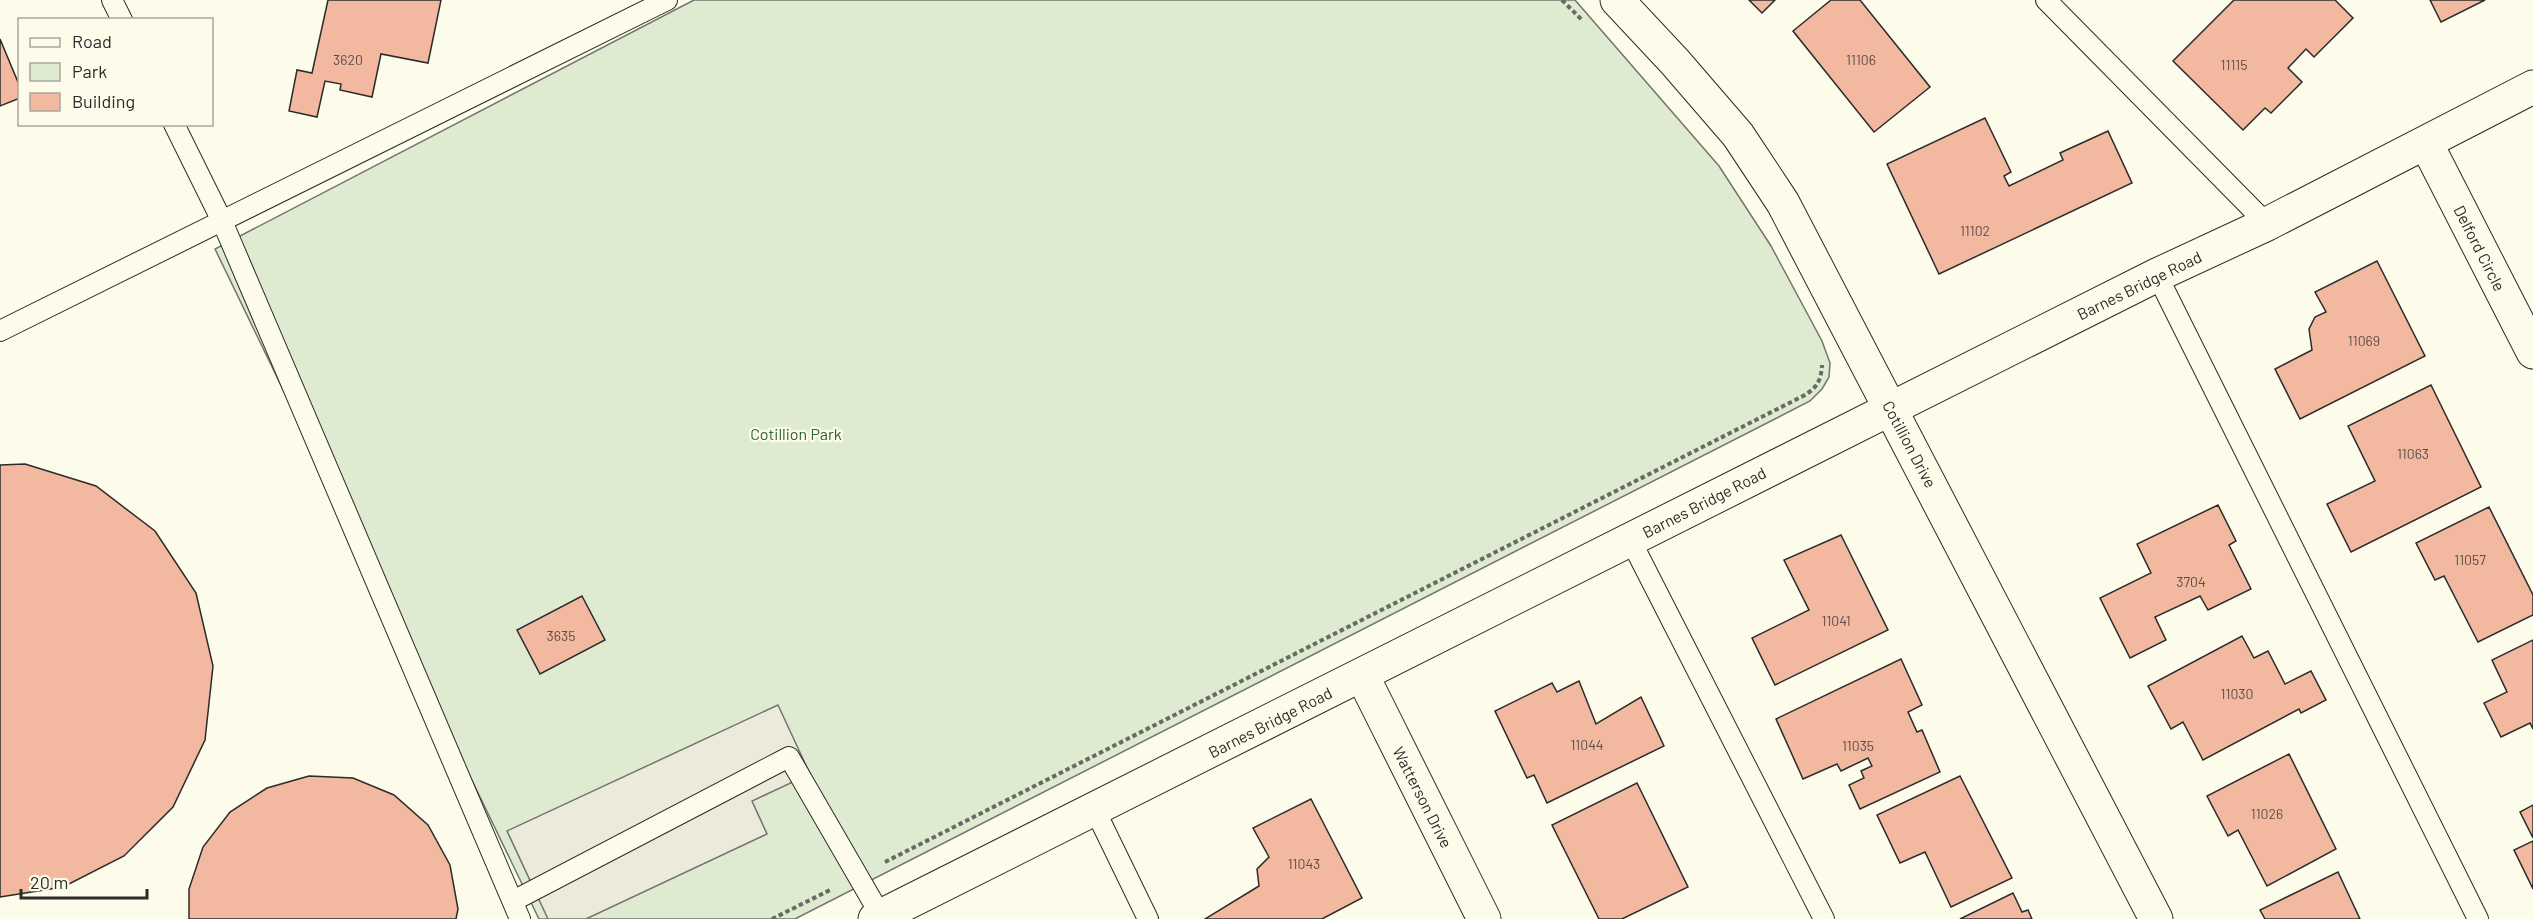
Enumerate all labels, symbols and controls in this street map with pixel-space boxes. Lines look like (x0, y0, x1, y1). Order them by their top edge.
legend (18, 18, 213, 126)
text: Road (72, 30, 112, 52)
house number: 3620 (333, 51, 363, 68)
house number: 11106 (1846, 51, 1876, 68)
house number: 11115 (2221, 56, 2247, 73)
text: Park (72, 60, 107, 82)
text: Building (72, 90, 135, 112)
street label: Delford Circle (2450, 202, 2510, 294)
house number: 11102 (1960, 222, 1990, 239)
street label: Barnes Bridge Road (2074, 247, 2204, 323)
house number: 11069 (2348, 332, 2380, 349)
street label: Cotillion Drive (1879, 397, 1941, 491)
park label: Cotillion Park (750, 424, 842, 443)
house number: 11063 (2397, 445, 2429, 462)
street label: Barnes Bridge Road (1639, 463, 1769, 541)
house number: 11057 (2454, 551, 2486, 568)
house number: 3704 (2176, 573, 2206, 590)
house number: 11041 (1821, 612, 1851, 629)
house number: 3635 (547, 627, 575, 644)
street label: Barnes Bridge Road (1205, 683, 1335, 761)
house number: 11030 (2221, 685, 2253, 702)
house number: 11044 (1570, 736, 1604, 753)
house number: 11035 (1842, 737, 1874, 754)
street label: Watterson Drive (1389, 743, 1457, 851)
house number: 11026 (2251, 805, 2283, 822)
house number: 11043 (1288, 855, 1320, 872)
scale bar (21, 862, 147, 900)
text: 20 m (30, 871, 68, 893)

